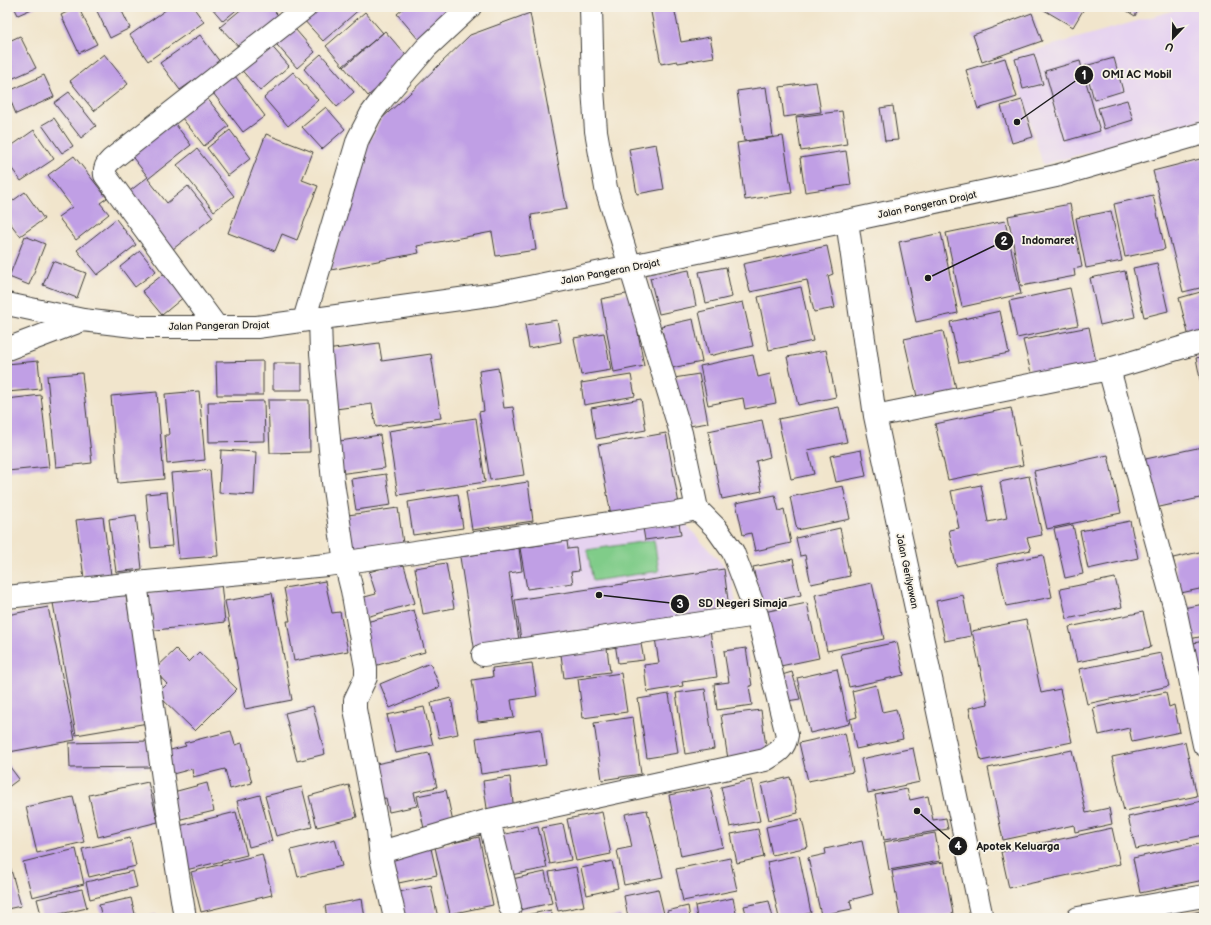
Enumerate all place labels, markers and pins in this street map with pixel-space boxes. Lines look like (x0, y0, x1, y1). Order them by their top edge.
callout: OMI AC Mobil (1074, 63, 1180, 86)
callout: Indomaret (994, 229, 1082, 252)
callout: SD Negeri Simaja (670, 592, 795, 615)
callout: Apotek Keluarga (948, 835, 1067, 858)

